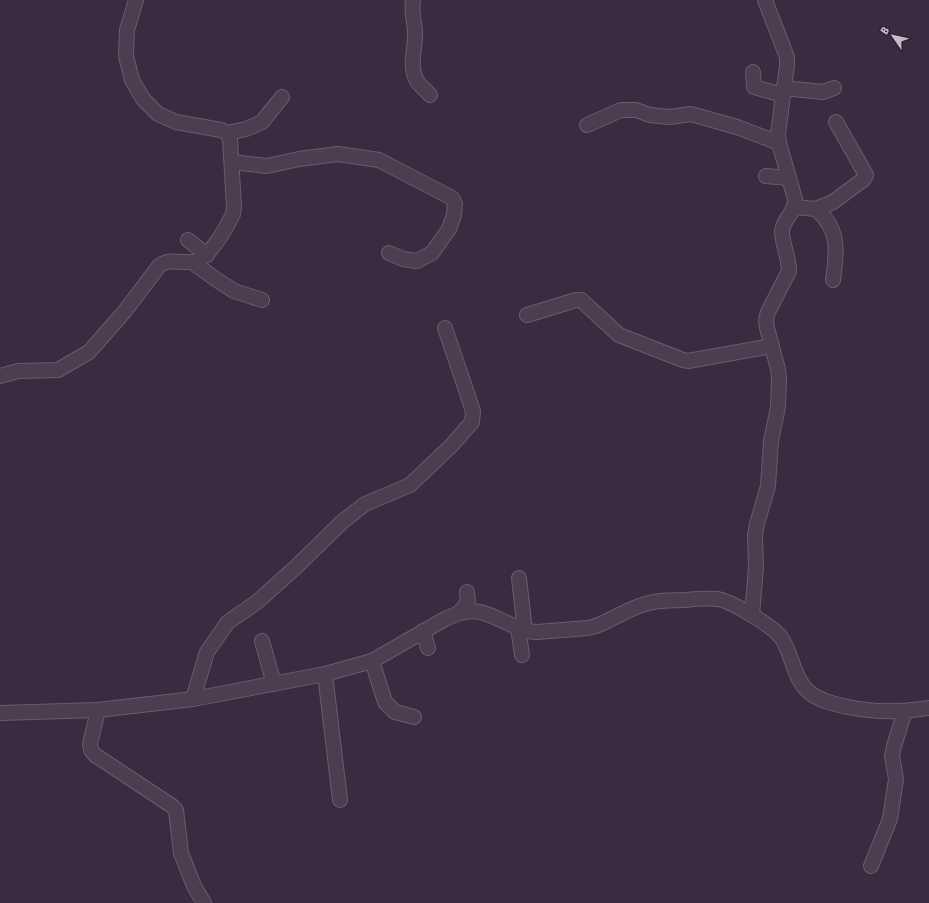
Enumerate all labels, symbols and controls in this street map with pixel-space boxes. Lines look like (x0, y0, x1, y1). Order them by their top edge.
north arrow (873, 16, 913, 56)
text: B (878, 25, 892, 37)

